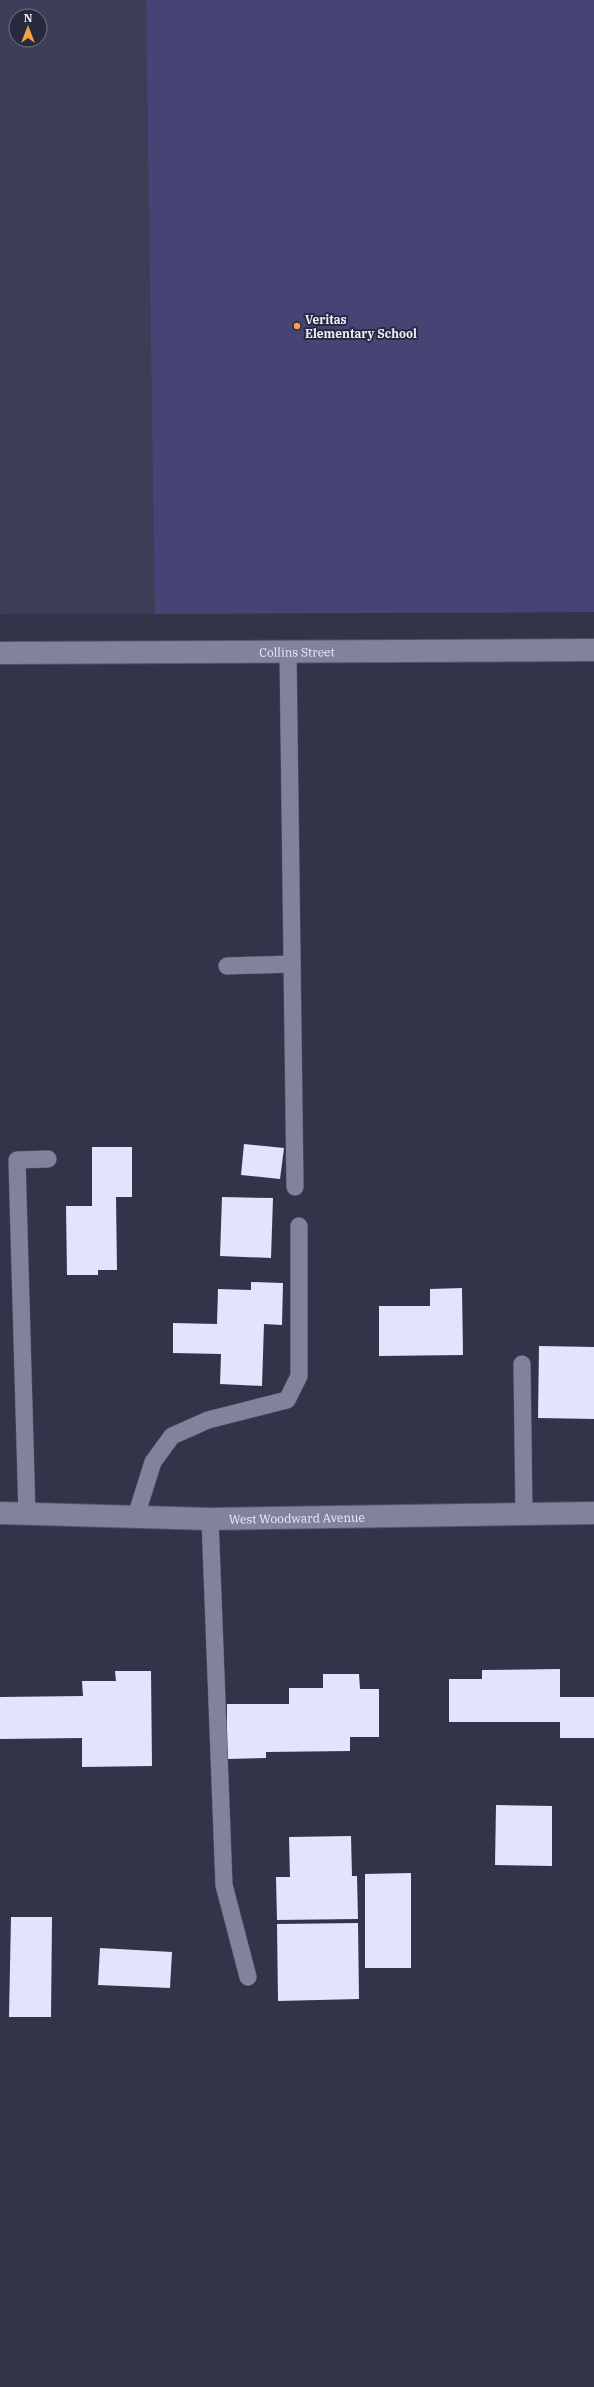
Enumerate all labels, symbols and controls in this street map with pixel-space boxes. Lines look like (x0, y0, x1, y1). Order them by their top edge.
north arrow (8, 8, 48, 48)
text: N (24, 11, 33, 25)
place label: Veritas Elementary School (305, 312, 417, 341)
marker: Veritas Elementary School (292, 321, 302, 331)
street label: Collins Street (259, 644, 335, 659)
street label: West Woodward Avenue (229, 1509, 365, 1526)

